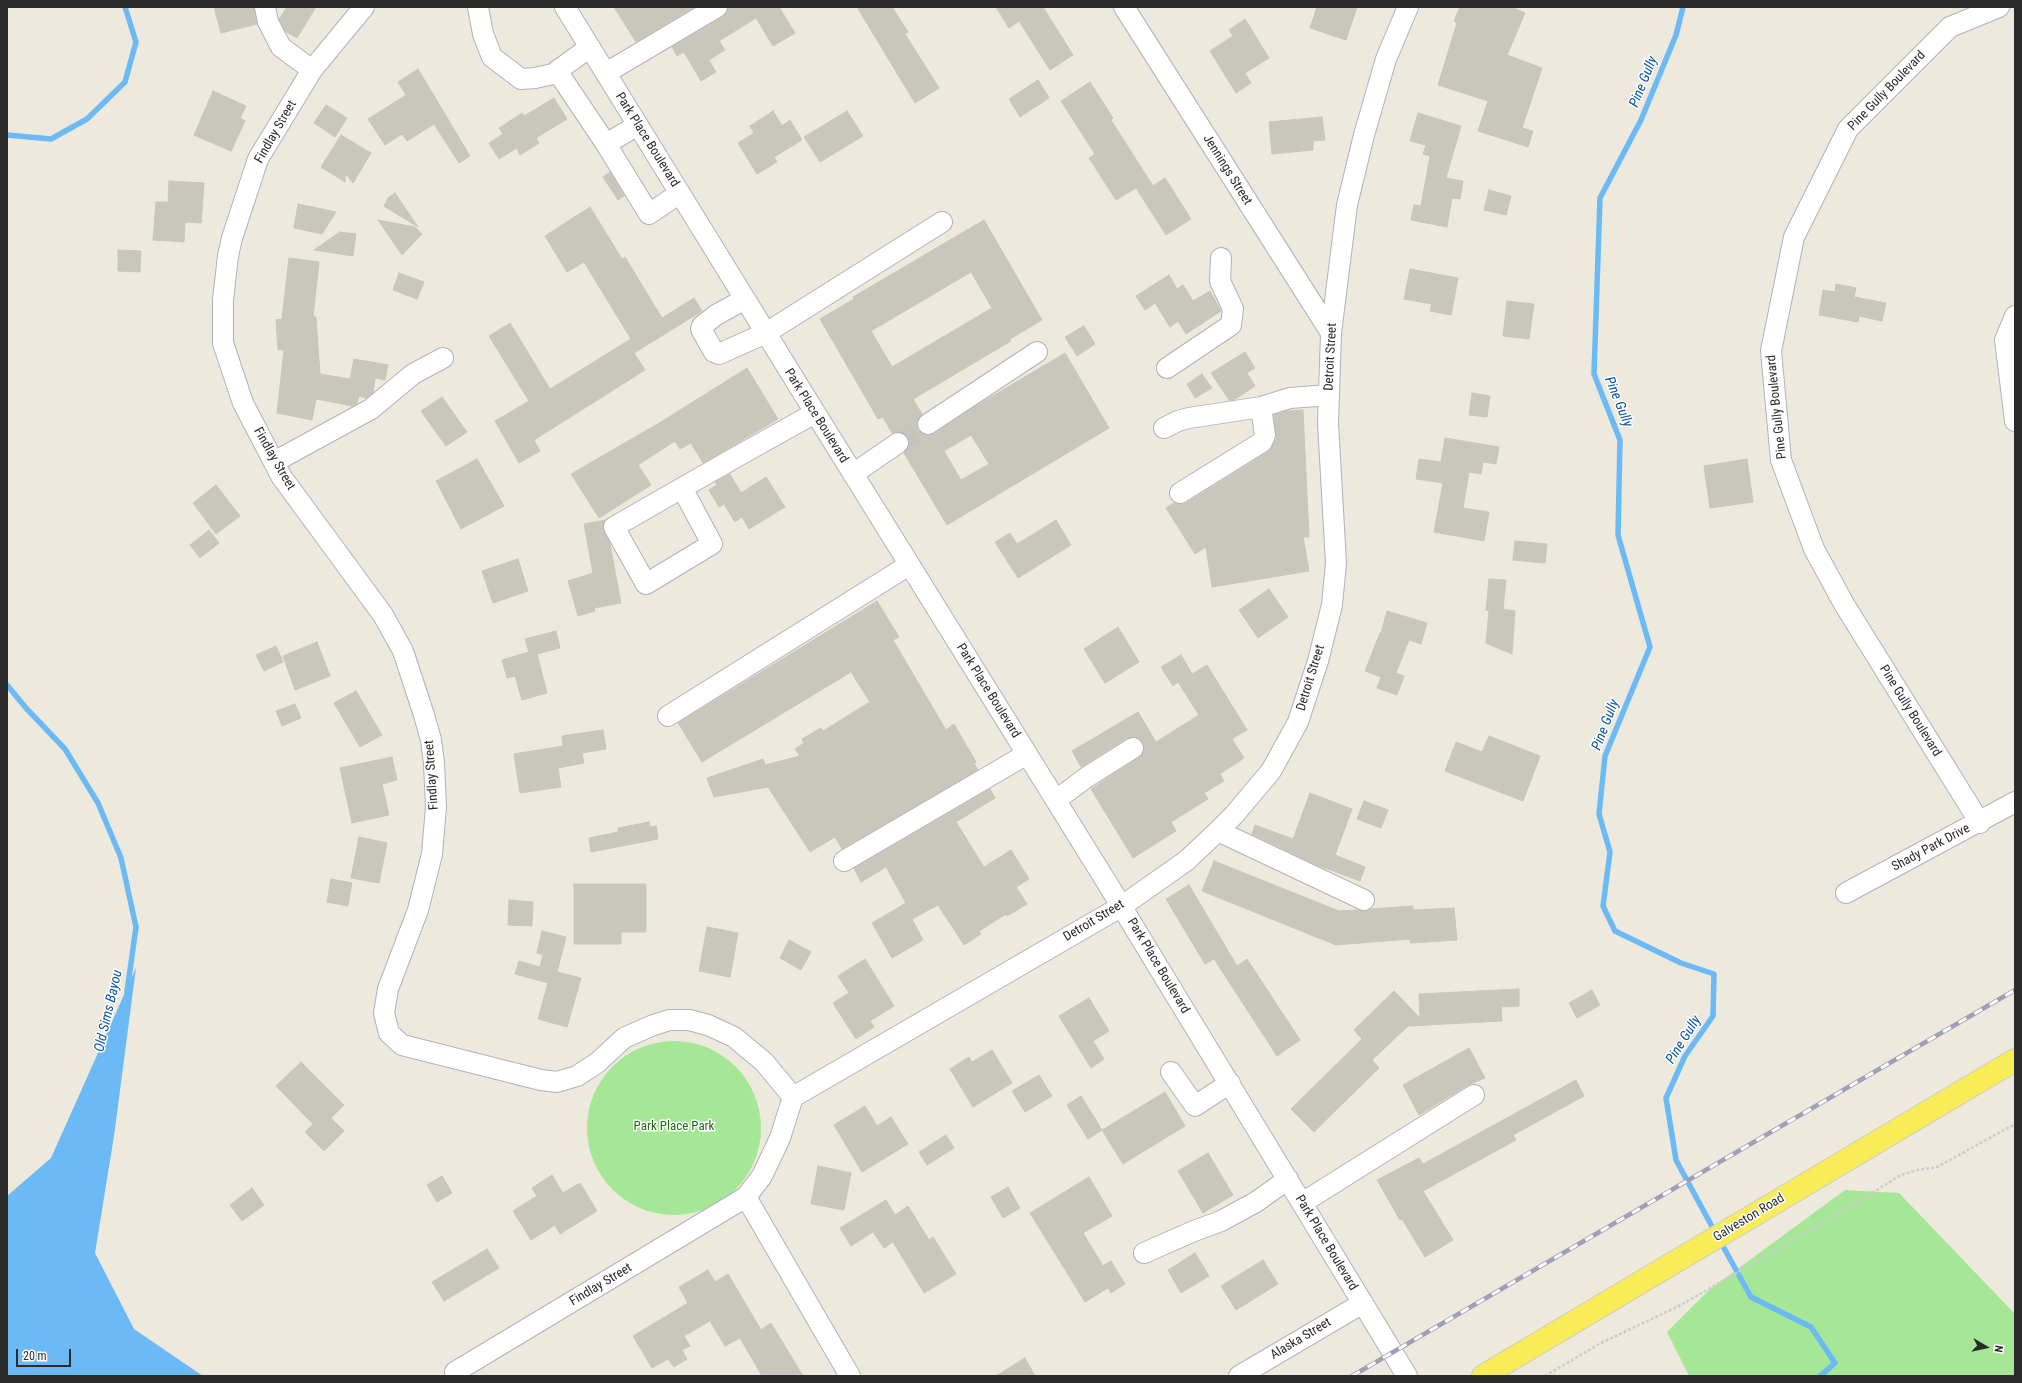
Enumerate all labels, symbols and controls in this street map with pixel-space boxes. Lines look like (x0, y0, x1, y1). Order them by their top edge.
street label: Pine Gully Boulevard (1845, 48, 1929, 134)
water label: Pine Gully (1626, 54, 1662, 110)
street label: Park Place Boulevard (612, 90, 682, 190)
street label: Findlay Street (252, 98, 300, 166)
street label: Jennings Street (1199, 132, 1255, 208)
street label: Detroit Street (1321, 323, 1341, 391)
street label: Pine Gully Boulevard (1764, 354, 1790, 460)
street label: Park Place Boulevard (781, 366, 851, 466)
water label: Pine Gully (1600, 374, 1636, 430)
street label: Findlay Street (250, 425, 298, 493)
street label: Park Place Boulevard (953, 641, 1023, 741)
street label: Detroit Street (1294, 643, 1328, 713)
street label: Pine Gully Boulevard (1876, 662, 1944, 760)
water label: Pine Gully (1589, 697, 1623, 753)
street label: Findlay Street (422, 740, 442, 810)
street label: Shady Park Drive (1889, 821, 1973, 875)
street label: Detroit Street (1061, 897, 1127, 945)
street label: Park Place Boulevard (1123, 915, 1193, 1017)
water label: Old Sims Bayou (91, 968, 127, 1054)
water label: Pine Gully (1663, 1013, 1705, 1067)
park label: Park Place Park (634, 1119, 714, 1135)
street label: Galveston Road (1711, 1191, 1787, 1245)
street label: Park Place Boulevard (1291, 1192, 1361, 1294)
street label: Findlay Street (567, 1260, 635, 1310)
street label: Alaska Street (1268, 1315, 1334, 1363)
north arrow (1966, 1327, 2006, 1367)
scale bar (18, 1341, 73, 1367)
text: N (1991, 1345, 2005, 1353)
text: 20 m (23, 1349, 47, 1363)

